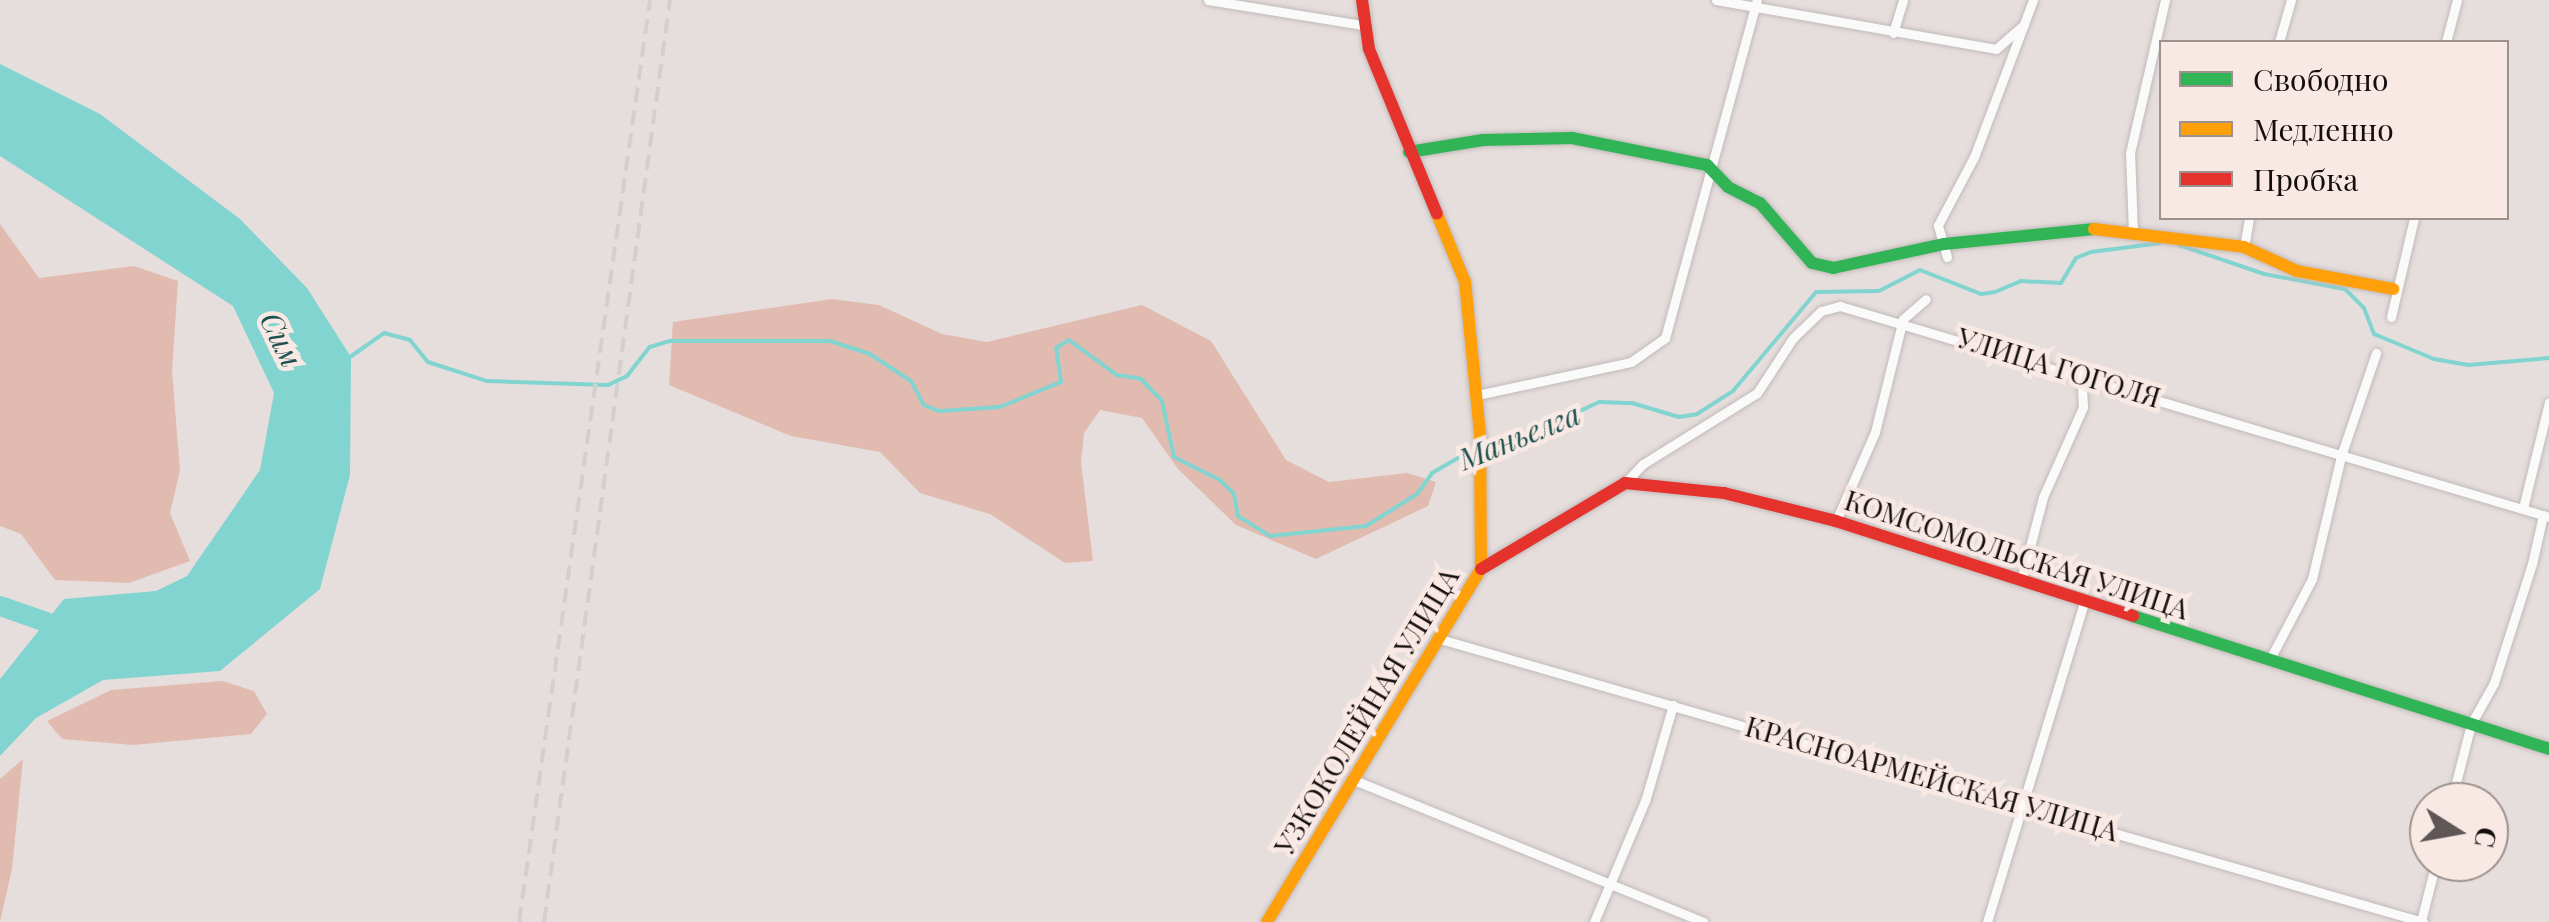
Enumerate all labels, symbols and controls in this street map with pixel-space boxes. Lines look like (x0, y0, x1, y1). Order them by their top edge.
legend (2159, 40, 2509, 220)
text: Свободно (2253, 59, 2388, 99)
text: Медленно (2253, 109, 2394, 149)
text: Пробка (2253, 159, 2358, 199)
water label: Сим (253, 306, 311, 372)
street label: УЛИЦА ГОГОЛЯ (1953, 320, 2165, 414)
water label: Маньелга (1453, 395, 1585, 477)
street label: КОМСОМОЛЬСКАЯ УЛИЦА (1841, 482, 2193, 626)
street label: УЗКОКОЛЕЙНАЯ УЛИЦА (1267, 561, 1465, 861)
street label: КРАСНОАРМЕЙСКАЯ УЛИЦА (1742, 709, 2122, 847)
north arrow (2409, 782, 2509, 882)
text: С (2467, 824, 2507, 851)

